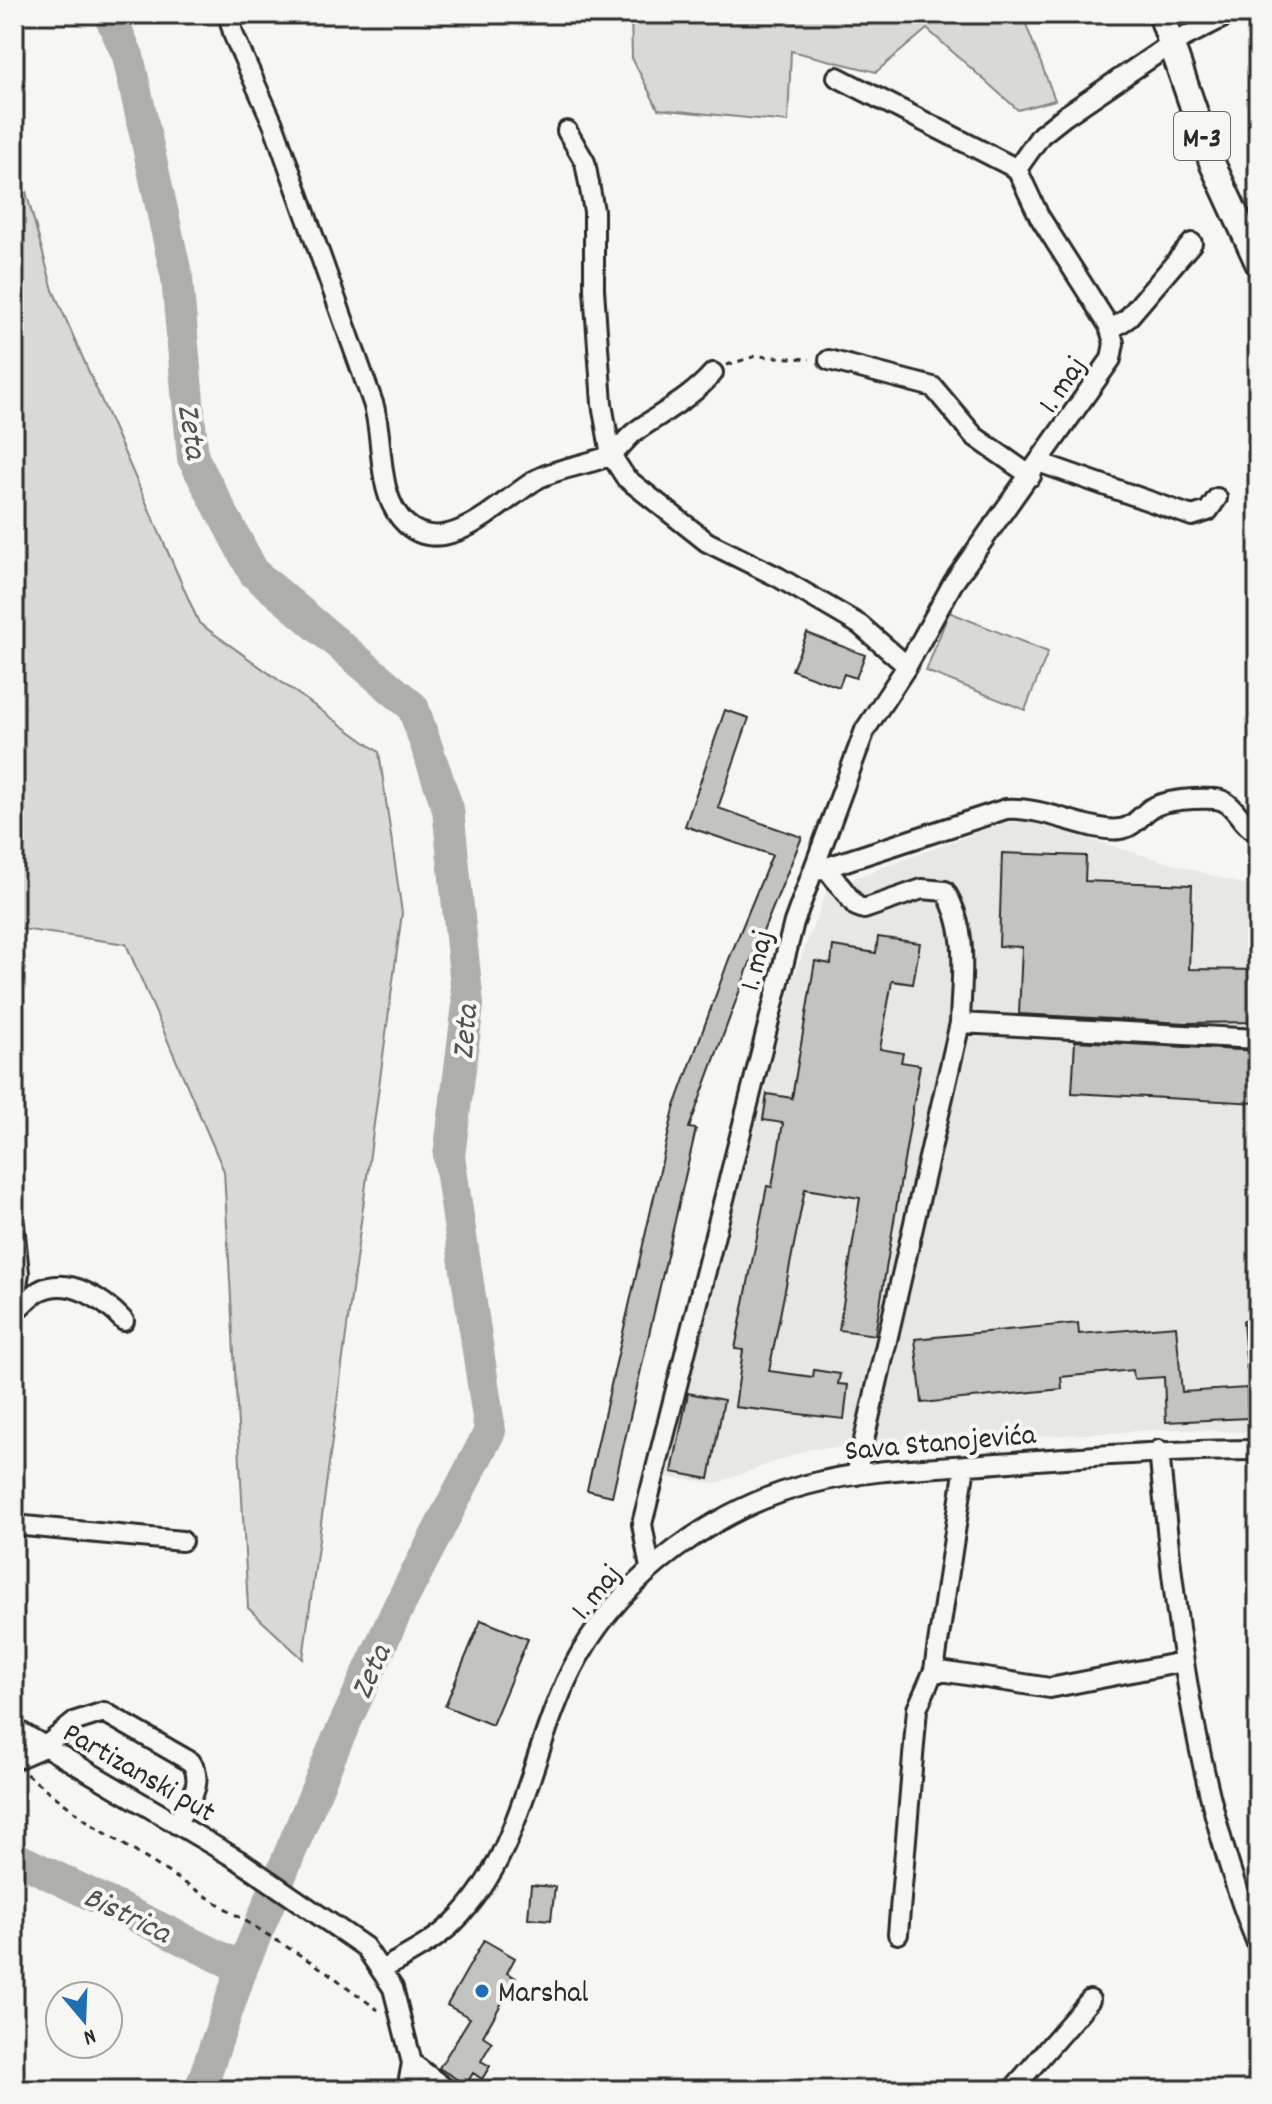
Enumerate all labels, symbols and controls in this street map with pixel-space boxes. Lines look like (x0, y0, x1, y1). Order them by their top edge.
road number: M-3 (1174, 112, 1230, 160)
street label: 1. maj (1030, 349, 1100, 424)
water label: Zeta (162, 401, 216, 465)
street label: 1. maj (731, 926, 788, 996)
water label: Zeta (443, 1001, 493, 1062)
street label: Sava Stanojevića (843, 1416, 1039, 1475)
street label: 1. maj (563, 1557, 634, 1631)
water label: Zeta (341, 1637, 407, 1708)
street label: Partizanski put (53, 1714, 222, 1836)
water label: Bistrica (74, 1877, 179, 1959)
place label: Marshal (498, 1974, 588, 2017)
north arrow (44, 1980, 124, 2060)
marker: Marshal (473, 1982, 491, 2000)
text: N (79, 2019, 100, 2052)

